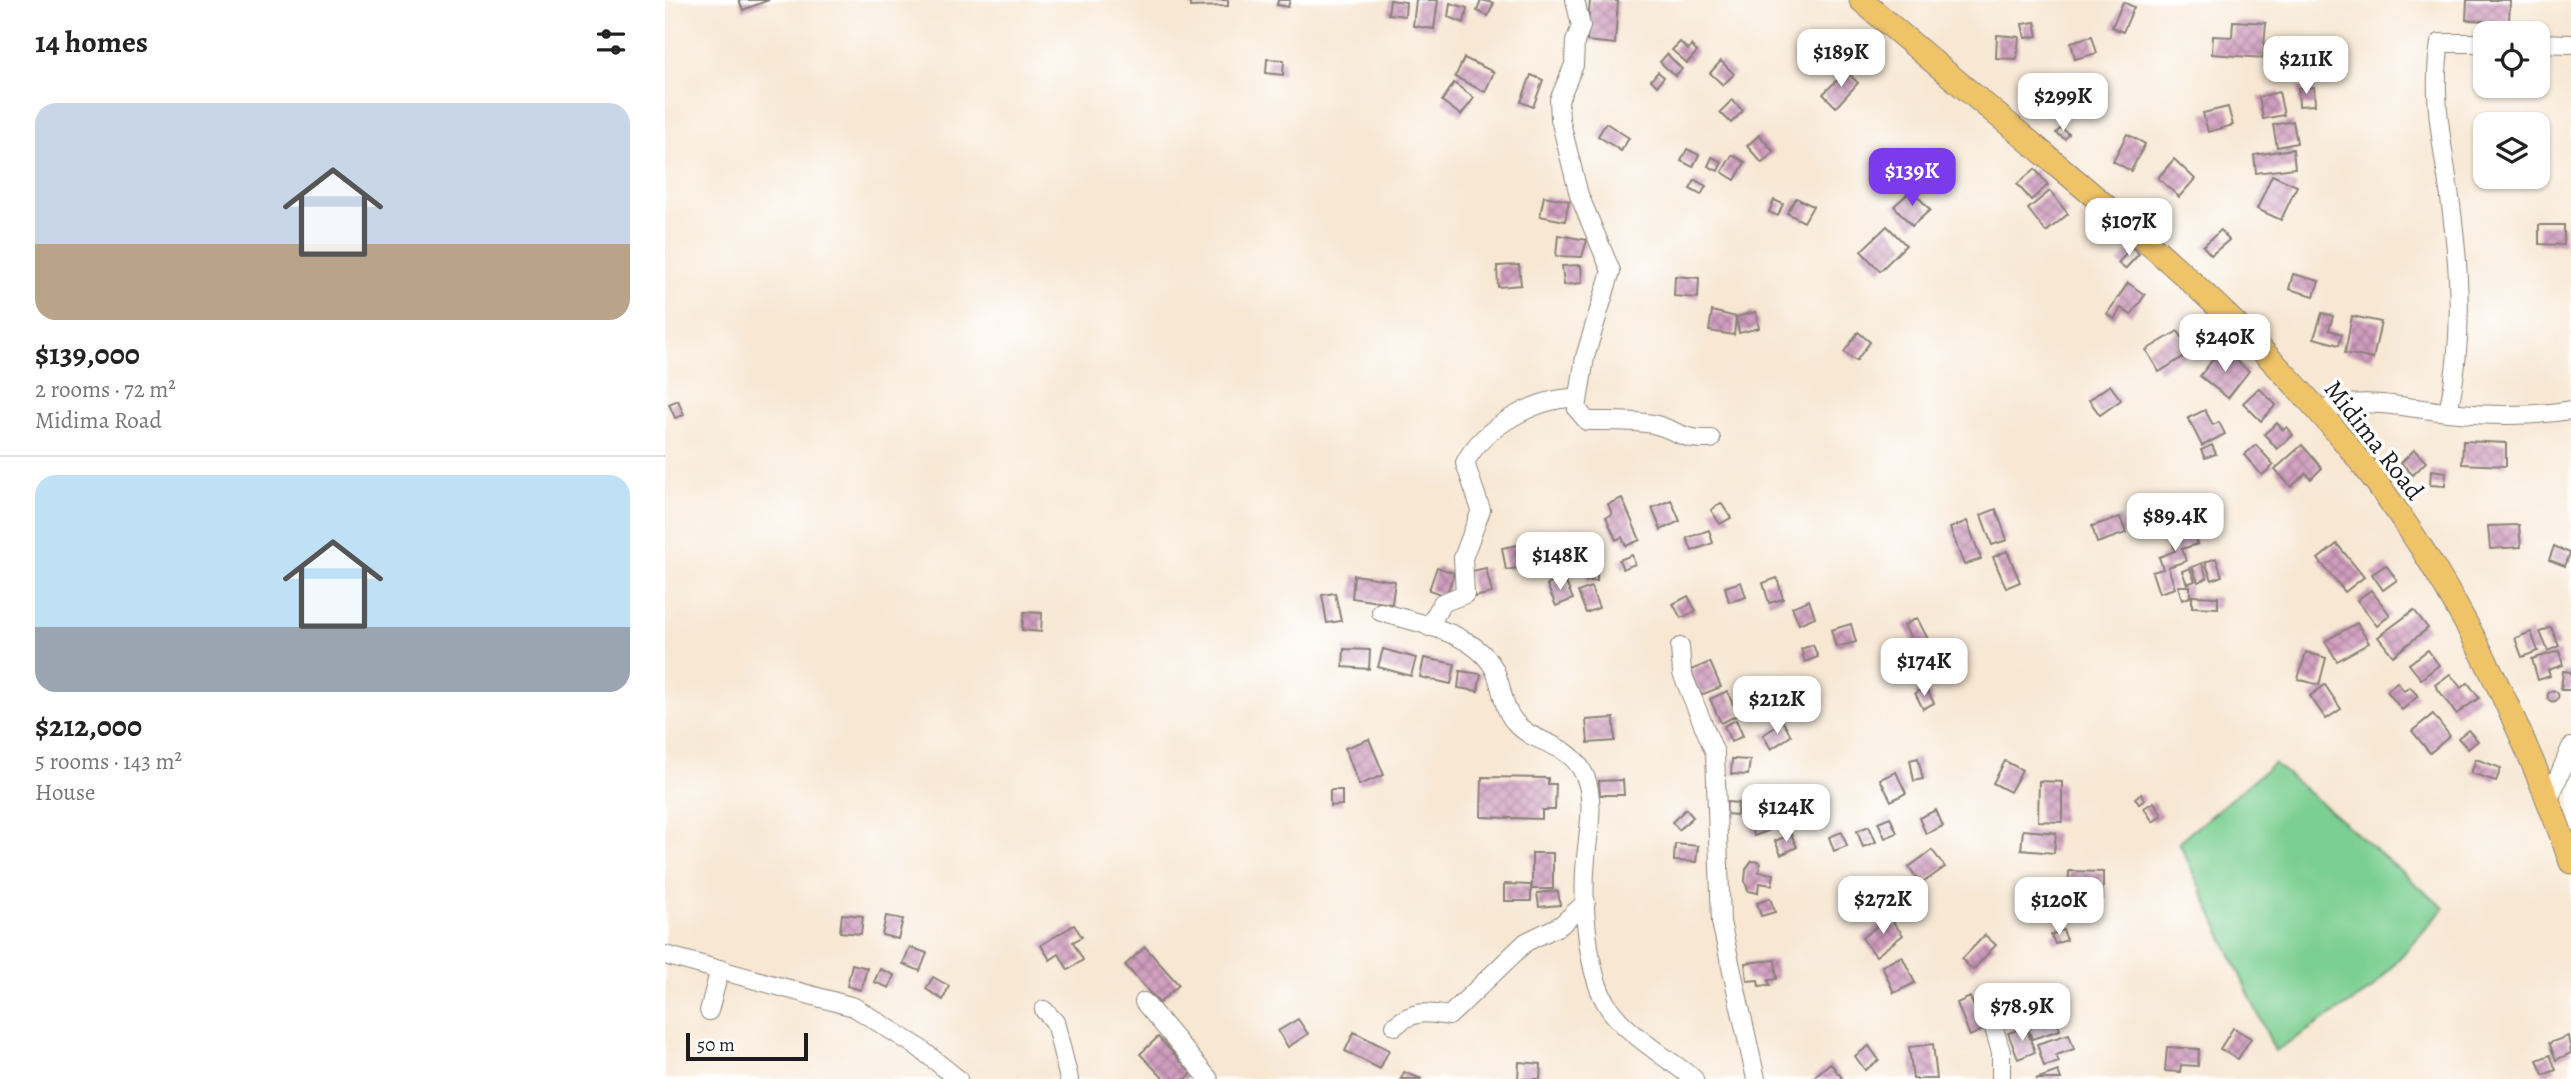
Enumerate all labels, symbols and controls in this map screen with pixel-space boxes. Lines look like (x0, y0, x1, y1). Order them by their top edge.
map controls (2473, 21, 2550, 189)
button: locate (2473, 21, 2550, 98)
text: 14 homes (35, 22, 148, 62)
icon: filters (592, 23, 630, 61)
pin: $189K (1792, 29, 1890, 89)
text: $189K (1813, 36, 1869, 67)
pin: $211K (2257, 36, 2355, 96)
text: $211K (2279, 43, 2333, 74)
pin: $299K (2014, 74, 2112, 133)
text: $299K (2034, 80, 2092, 111)
button: layers (2473, 112, 2550, 189)
pin: $139K (1863, 148, 1961, 208)
icon: home (270, 149, 396, 275)
text: $139K (1885, 155, 1939, 186)
pin: $107K (2080, 198, 2178, 258)
text: $107K (2101, 205, 2157, 236)
pin: $240K (2176, 314, 2274, 374)
text: $240K (2195, 321, 2255, 352)
text: $139,000 (35, 334, 140, 374)
street label: Midima Road (2316, 373, 2432, 507)
text: 2 rooms · 72 m² (35, 374, 176, 405)
text: Midima Road (35, 405, 162, 436)
pin: $89.4K (2118, 494, 2232, 553)
text: $89.4K (2143, 500, 2207, 531)
icon: home (270, 521, 396, 647)
pin: $148K (1511, 532, 1609, 592)
text: $148K (1532, 539, 1588, 570)
pin: $174K (1875, 638, 1973, 698)
text: $174K (1897, 645, 1951, 676)
pin: $212K (1728, 676, 1826, 736)
text: $212K (1749, 683, 1805, 714)
text: $212,000 (35, 706, 142, 746)
text: 5 rooms · 143 m² (35, 746, 182, 777)
text: House (35, 777, 95, 808)
pin: $124K (1737, 784, 1835, 844)
text: $124K (1758, 791, 1814, 822)
pin: $272K (1834, 876, 1932, 936)
pin: $120K (2010, 878, 2108, 937)
text: $272K (1854, 883, 1912, 914)
text: $120K (2031, 884, 2087, 915)
pin: $78.9K (1965, 984, 2079, 1043)
text: $78.9K (1990, 990, 2054, 1021)
scale bar (686, 1030, 809, 1062)
text: 50 m (697, 1032, 735, 1058)

